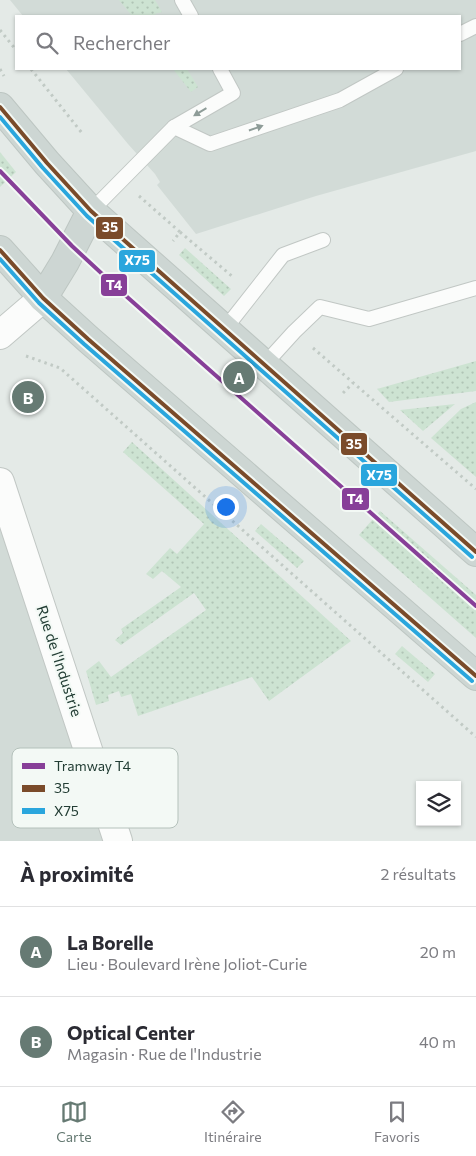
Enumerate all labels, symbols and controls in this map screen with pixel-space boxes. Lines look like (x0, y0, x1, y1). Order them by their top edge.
search box (15, 15, 461, 70)
icon: search (33, 29, 61, 57)
text: Rechercher (73, 31, 171, 54)
one-way arrow (194, 107, 207, 116)
one-way arrow (249, 124, 264, 132)
line badge: 35 (95, 216, 124, 240)
text: 35 (102, 218, 118, 235)
line badge: X75 (118, 249, 156, 273)
text: X75 (124, 251, 150, 268)
line badge: T4 (100, 273, 128, 297)
text: T4 (106, 276, 123, 293)
pin: A (223, 358, 255, 396)
pin: B (12, 378, 44, 416)
line badge: 35 (340, 432, 368, 456)
text: 35 (346, 435, 362, 452)
line badge: X75 (360, 463, 398, 487)
text: X75 (366, 466, 392, 483)
line badge: T4 (341, 487, 370, 511)
text: T4 (347, 490, 364, 507)
your location (213, 494, 239, 520)
street label: Rue de l'Industrie (33, 603, 86, 719)
legend (12, 748, 178, 828)
text: Tramway T4 (54, 757, 132, 774)
text: 35 (54, 779, 70, 796)
map controls (416, 781, 461, 826)
button: layers (416, 781, 461, 826)
text: X75 (54, 802, 79, 819)
text: À proximité (20, 861, 134, 886)
text: 2 résultats (380, 864, 456, 883)
text: La Borelle (67, 931, 154, 954)
text: A (30, 942, 42, 961)
text: 20 m (420, 942, 456, 961)
text: Lieu · Boulevard Irène Joliot-Curie (67, 954, 307, 973)
text: Optical Center (67, 1021, 195, 1044)
text: B (31, 1032, 41, 1051)
text: 40 m (419, 1032, 456, 1051)
text: Magasin · Rue de l'Industrie (67, 1044, 262, 1063)
tab: Carte (56, 1098, 92, 1145)
tab: Itinéraire (204, 1098, 262, 1145)
tab: Favoris (374, 1098, 420, 1145)

